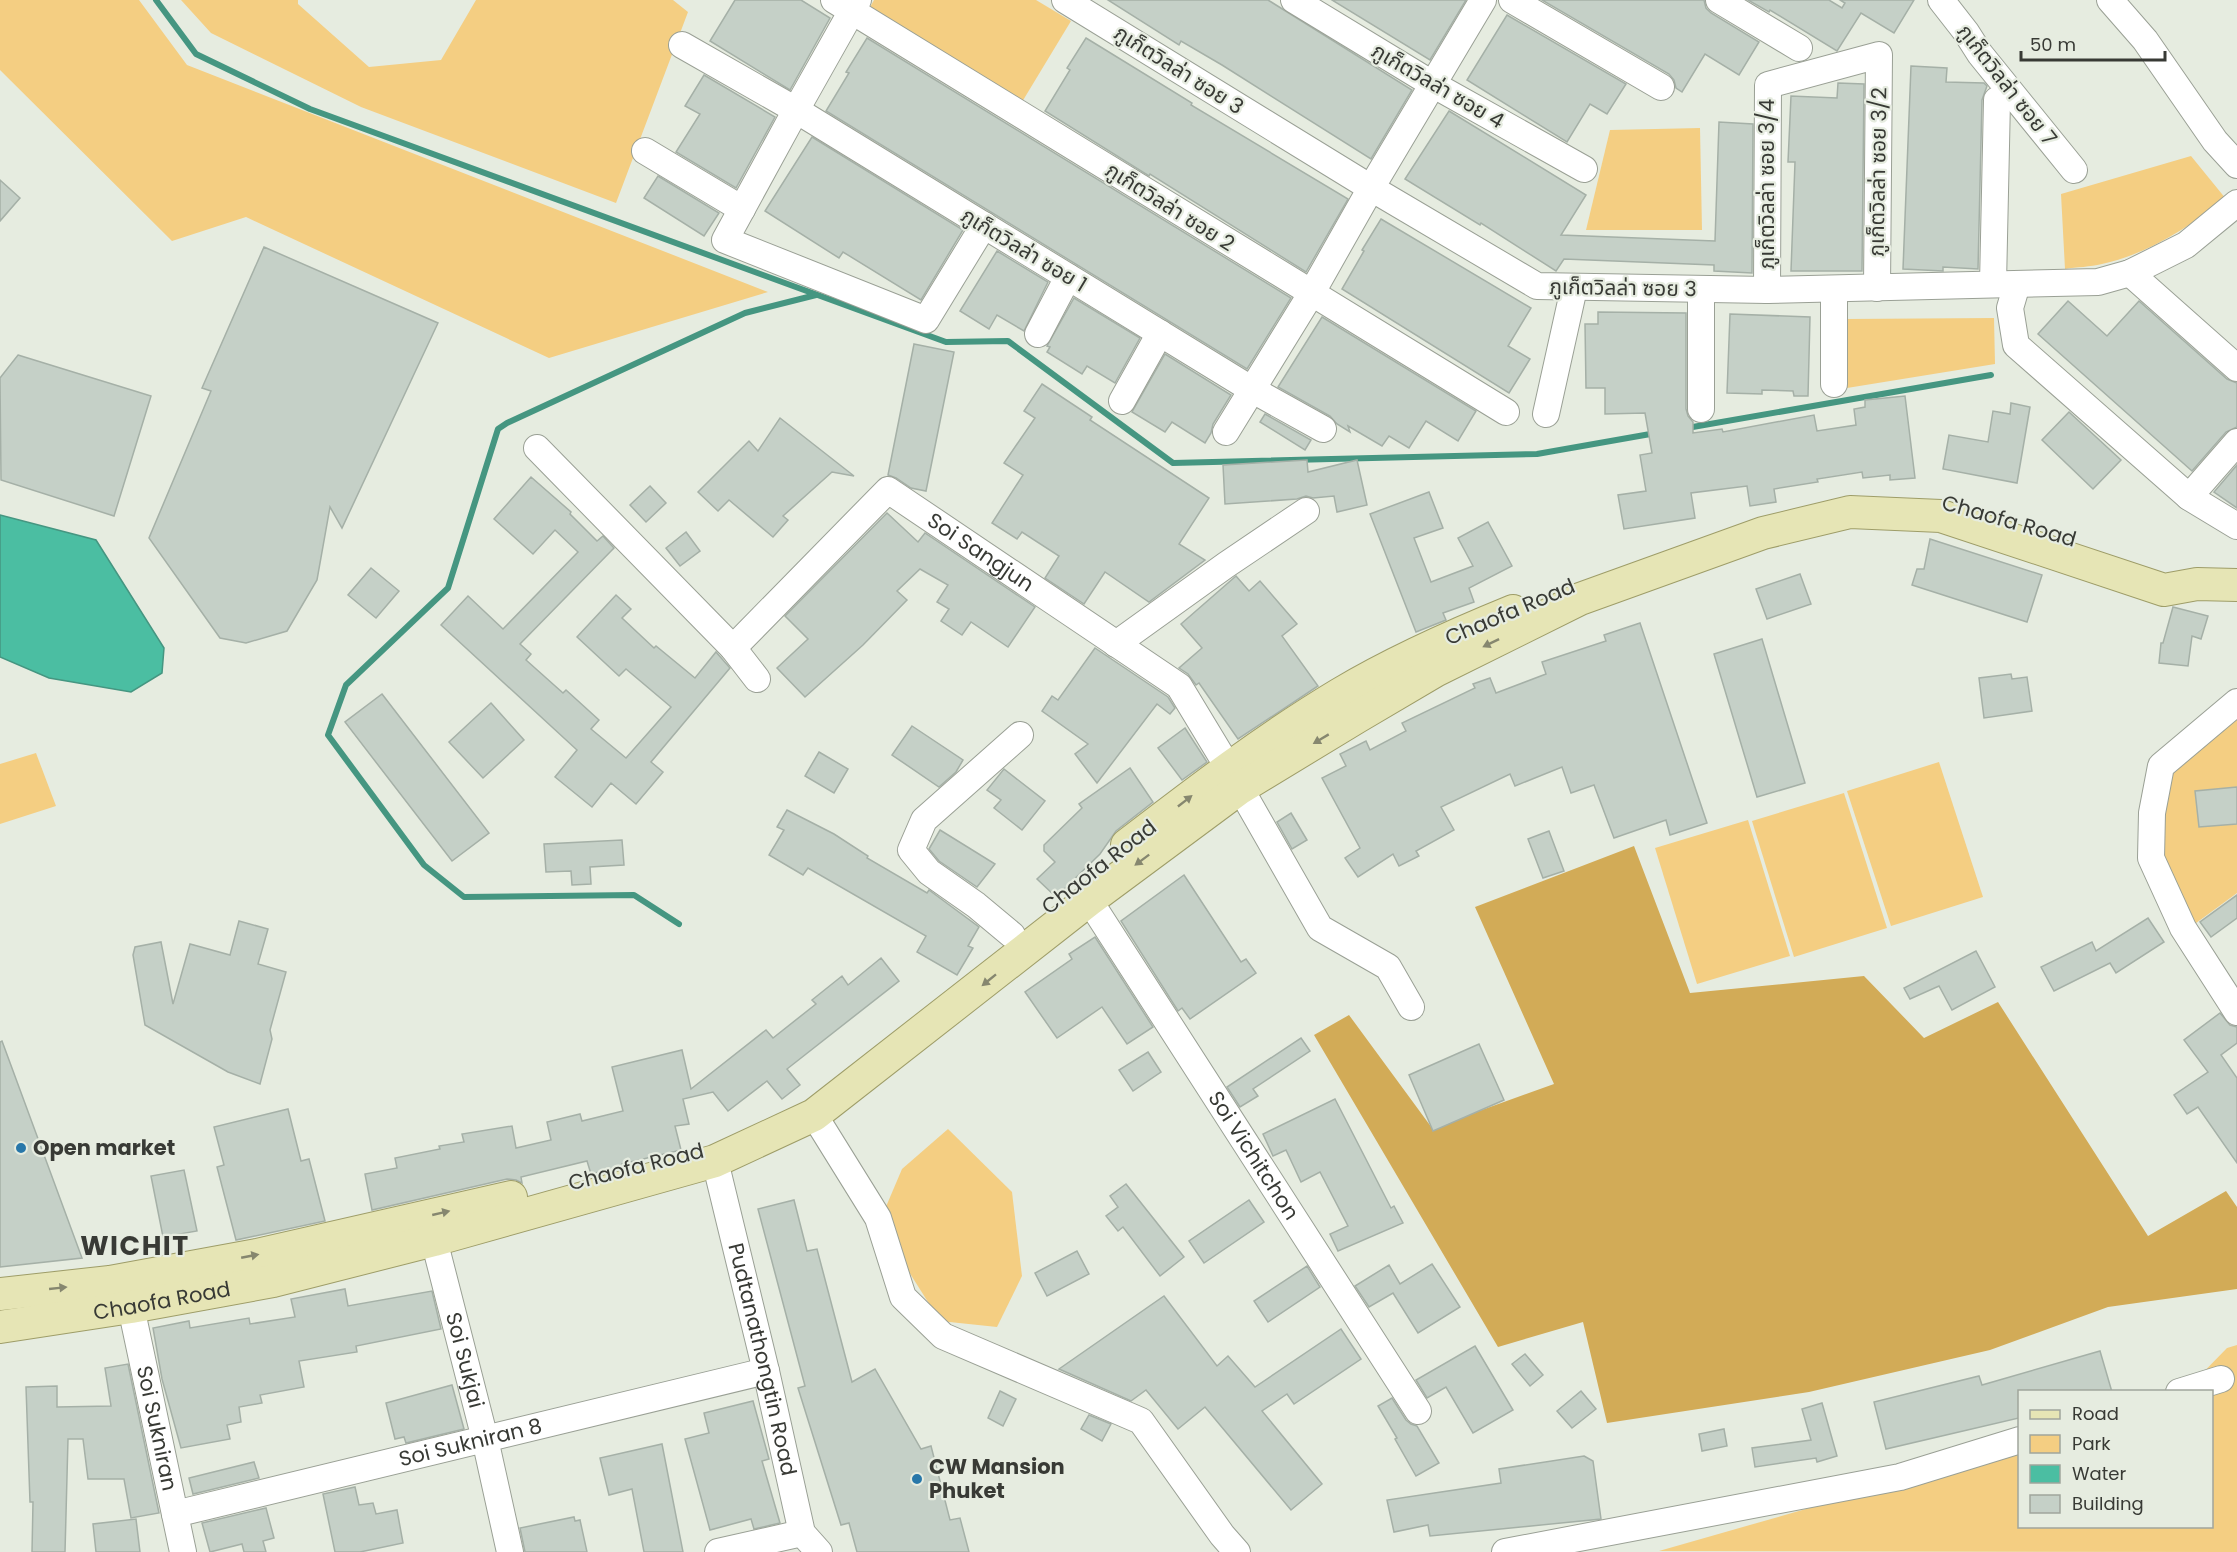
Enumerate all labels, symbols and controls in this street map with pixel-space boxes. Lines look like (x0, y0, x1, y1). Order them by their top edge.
street label: ภูเก็ตวิลล่า ซอย 3 (1109, 18, 1249, 121)
street label: ภูเก็ตวิลล่า ซอย 7 (1951, 18, 2064, 151)
scale bar (2021, 24, 2165, 62)
text: 50 m (2030, 32, 2076, 57)
street label: ภูเก็ตวิลล่า ซอย 4 (1367, 36, 1510, 135)
street label: ภูเก็ตวิลล่า ซอย 3/2 (1862, 87, 1893, 257)
street label: ภูเก็ตวิลล่า ซอย 3/4 (1752, 99, 1781, 269)
street label: ภูเก็ตวิลล่า ซอย 2 (1100, 155, 1240, 258)
street label: ภูเก็ตวิลล่า ซอย 1 (956, 201, 1092, 299)
street label: ภูเก็ตวิลล่า ซอย 3 (1549, 272, 1697, 303)
street label: Chaofa Road (1939, 487, 2080, 554)
street label: Soi Sangjun (922, 506, 1040, 598)
street label: Chaofa Road (1440, 571, 1579, 652)
one-way arrow (1482, 639, 1499, 648)
one-way arrow (1313, 734, 1329, 745)
one-way arrow (1177, 795, 1192, 807)
street label: Chaofa Road (1035, 813, 1162, 921)
one-way arrow (1135, 854, 1151, 866)
one-way arrow (981, 973, 996, 986)
street label: Soi Vichitchon (1202, 1085, 1306, 1225)
place label: Open market (33, 1133, 175, 1162)
street label: Chaofa Road (565, 1136, 707, 1197)
marker: Open market (14, 1141, 28, 1155)
one-way arrow (431, 1208, 450, 1218)
district label: WICHIT (80, 1227, 190, 1264)
street label: Pudtanathongtin Road (721, 1240, 804, 1478)
one-way arrow (241, 1251, 260, 1260)
street label: Chaofa Road (91, 1274, 233, 1327)
one-way arrow (49, 1283, 68, 1293)
street label: Soi Sukjai (439, 1309, 491, 1411)
street label: Soi Sukniran (130, 1363, 185, 1493)
legend (2018, 1390, 2213, 1528)
text: Road (2072, 1401, 2119, 1426)
street label: Soi Sukniran 8 (396, 1411, 545, 1473)
text: Park (2072, 1431, 2111, 1456)
place label: CW Mansion Phuket (929, 1452, 1065, 1505)
text: Water (2072, 1461, 2126, 1486)
marker: CW Mansion Phuket (910, 1472, 924, 1486)
text: Building (2072, 1491, 2144, 1516)

